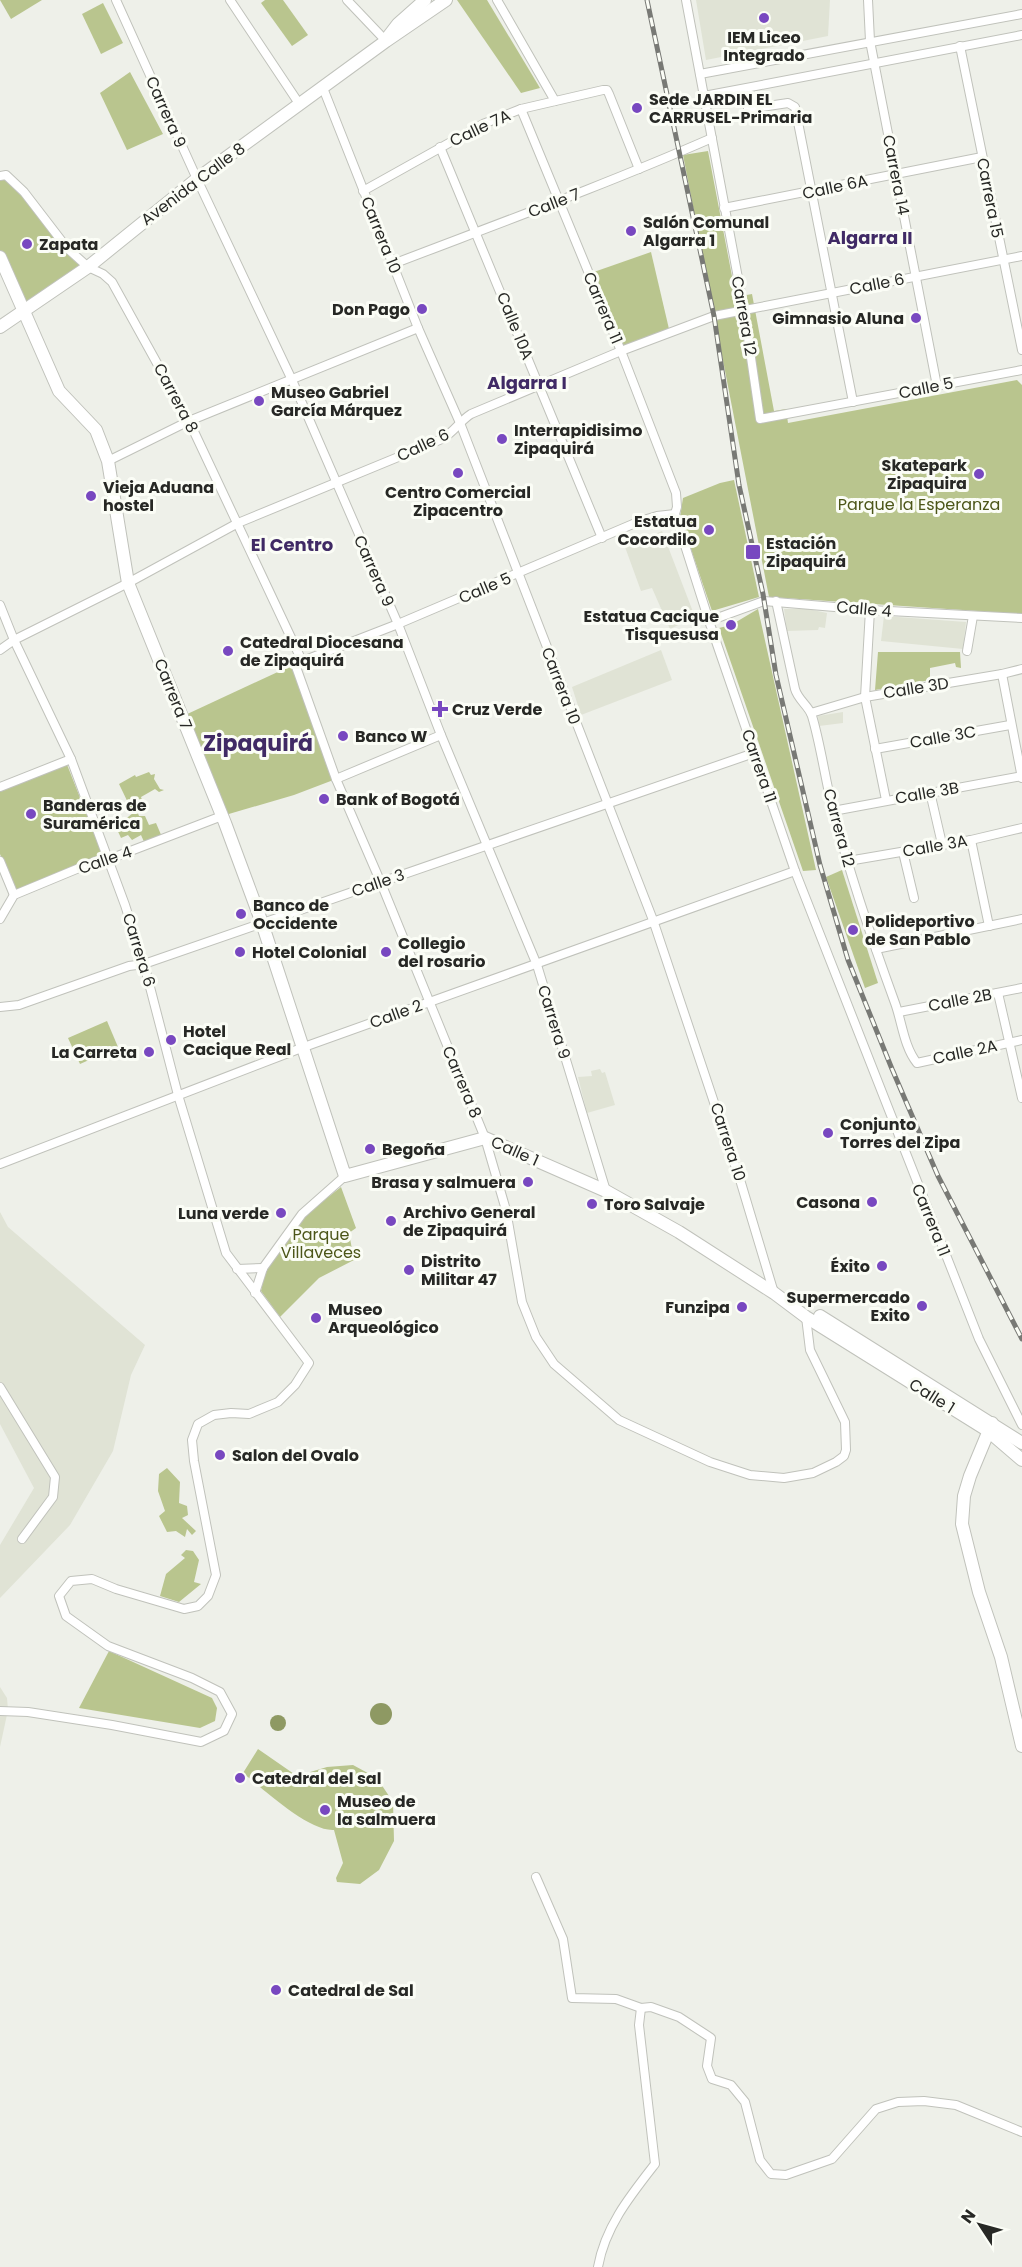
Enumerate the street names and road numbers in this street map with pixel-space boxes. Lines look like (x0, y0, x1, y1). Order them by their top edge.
street label: Carrera 9 (140, 73, 192, 151)
street label: Calle 7A (446, 104, 514, 152)
street label: Carrera 14 (877, 133, 915, 217)
street label: Avenida Calle 8 (136, 137, 250, 231)
street label: Carrera 15 (971, 156, 1009, 240)
street label: Calle 6A (800, 169, 870, 205)
street label: Calle 7 (525, 182, 584, 223)
street label: Carrera 10 (355, 193, 407, 277)
street label: Calle 6 (848, 267, 906, 301)
street label: Carrera 11 (578, 268, 628, 348)
street label: Carrera 12 (726, 274, 762, 358)
street label: Calle 10A (491, 289, 539, 364)
street label: Carrera 8 (148, 359, 204, 437)
street label: Calle 5 (897, 371, 955, 405)
street label: Calle 6 (393, 423, 453, 467)
street label: Carrera 9 (348, 532, 400, 610)
street label: Calle 5 (455, 567, 515, 609)
street label: Calle 4 (835, 595, 893, 623)
street label: Carrera 10 (536, 644, 586, 728)
street label: Carrera 7 (148, 655, 198, 733)
street label: Calle 3D (882, 671, 950, 705)
street label: Calle 3C (908, 720, 978, 754)
street label: Carrera 11 (736, 726, 782, 806)
street label: Calle 3B (893, 776, 961, 810)
street label: Carrera 12 (817, 786, 861, 870)
street label: Calle 3A (901, 829, 969, 863)
street label: Calle 4 (75, 840, 135, 880)
street label: Calle 3 (348, 863, 408, 903)
street label: Carrera 6 (117, 910, 161, 990)
street label: Carrera 9 (532, 982, 576, 1062)
street label: Calle 2B (926, 983, 994, 1017)
street label: Calle 2 (366, 994, 426, 1034)
street label: Calle 2A (931, 1034, 999, 1070)
street label: Carrera 8 (437, 1042, 487, 1122)
street label: Carrera 10 (705, 1100, 751, 1184)
street label: Calle 1 (487, 1130, 543, 1172)
street label: Carrera 11 (906, 1180, 956, 1260)
street label: Calle 1 (905, 1373, 959, 1419)

